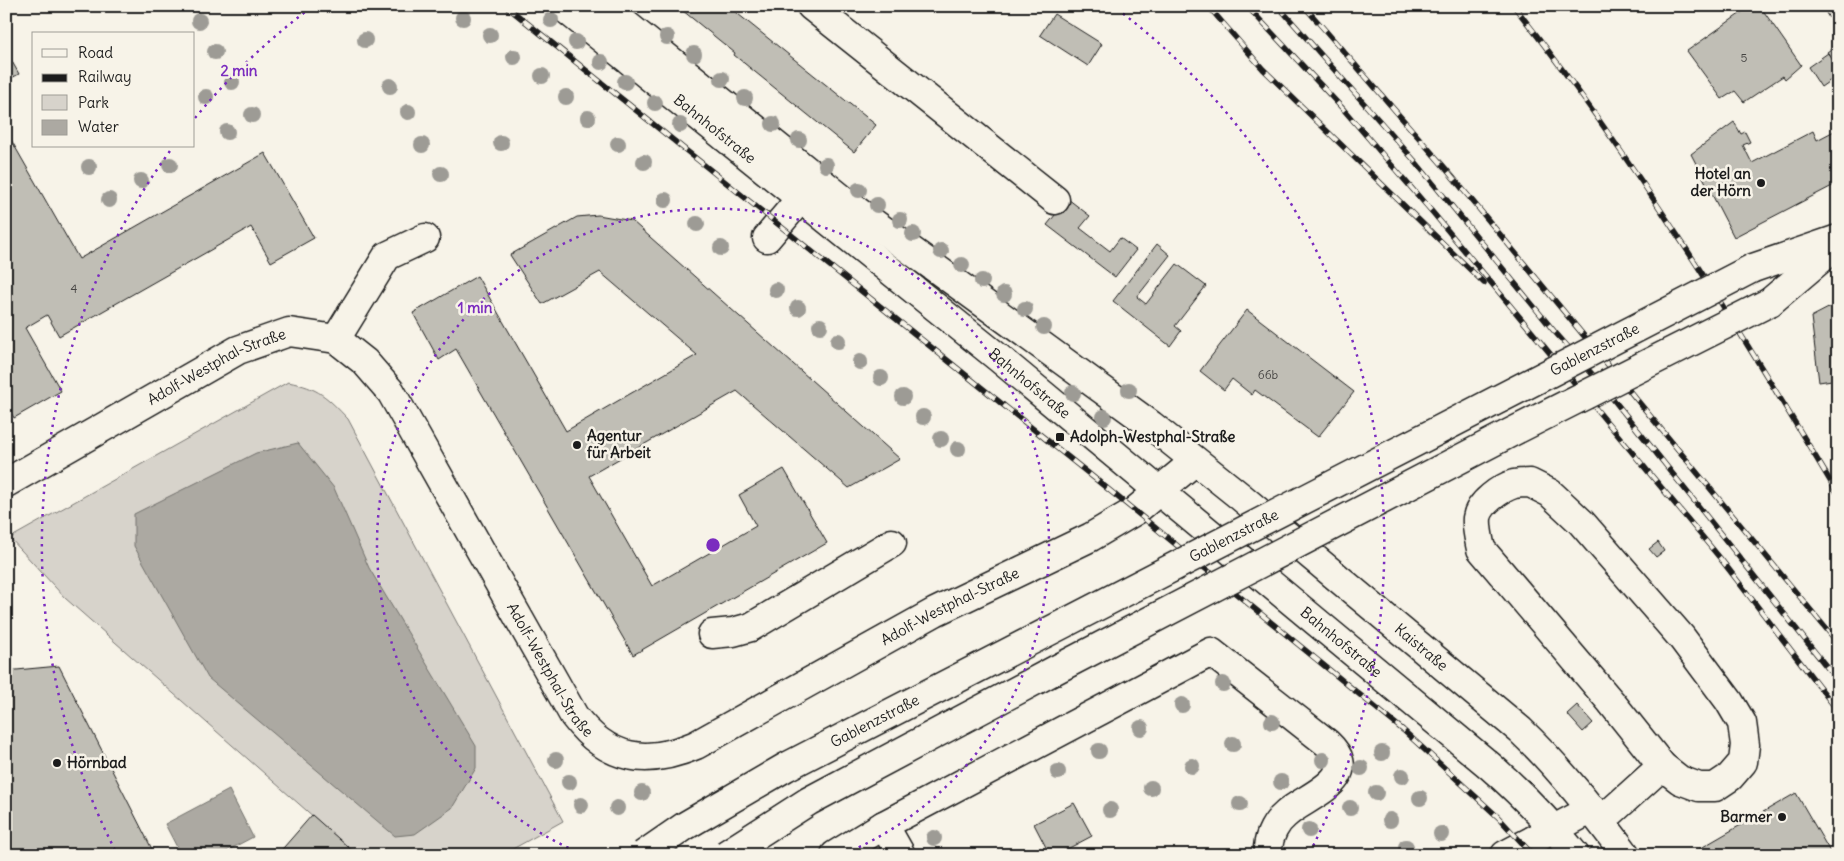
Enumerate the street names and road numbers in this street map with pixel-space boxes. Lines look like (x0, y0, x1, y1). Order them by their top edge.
street label: Bahnhofstraße (670, 90, 760, 167)
street label: Gablenzstraße (1547, 318, 1642, 380)
street label: Adolf-Westphal-Straße (144, 324, 288, 409)
street label: Bahnhofstraße (985, 344, 1075, 423)
street label: Gablenzstraße (1186, 505, 1281, 566)
street label: Adolf-Westphal-Straße (877, 563, 1022, 649)
street label: Adolf-Westphal-Straße (503, 599, 597, 741)
street label: Bahnhofstraße (1297, 603, 1386, 681)
street label: Kaistraße (1391, 619, 1452, 675)
street label: Gablenzstraße (827, 690, 922, 752)

